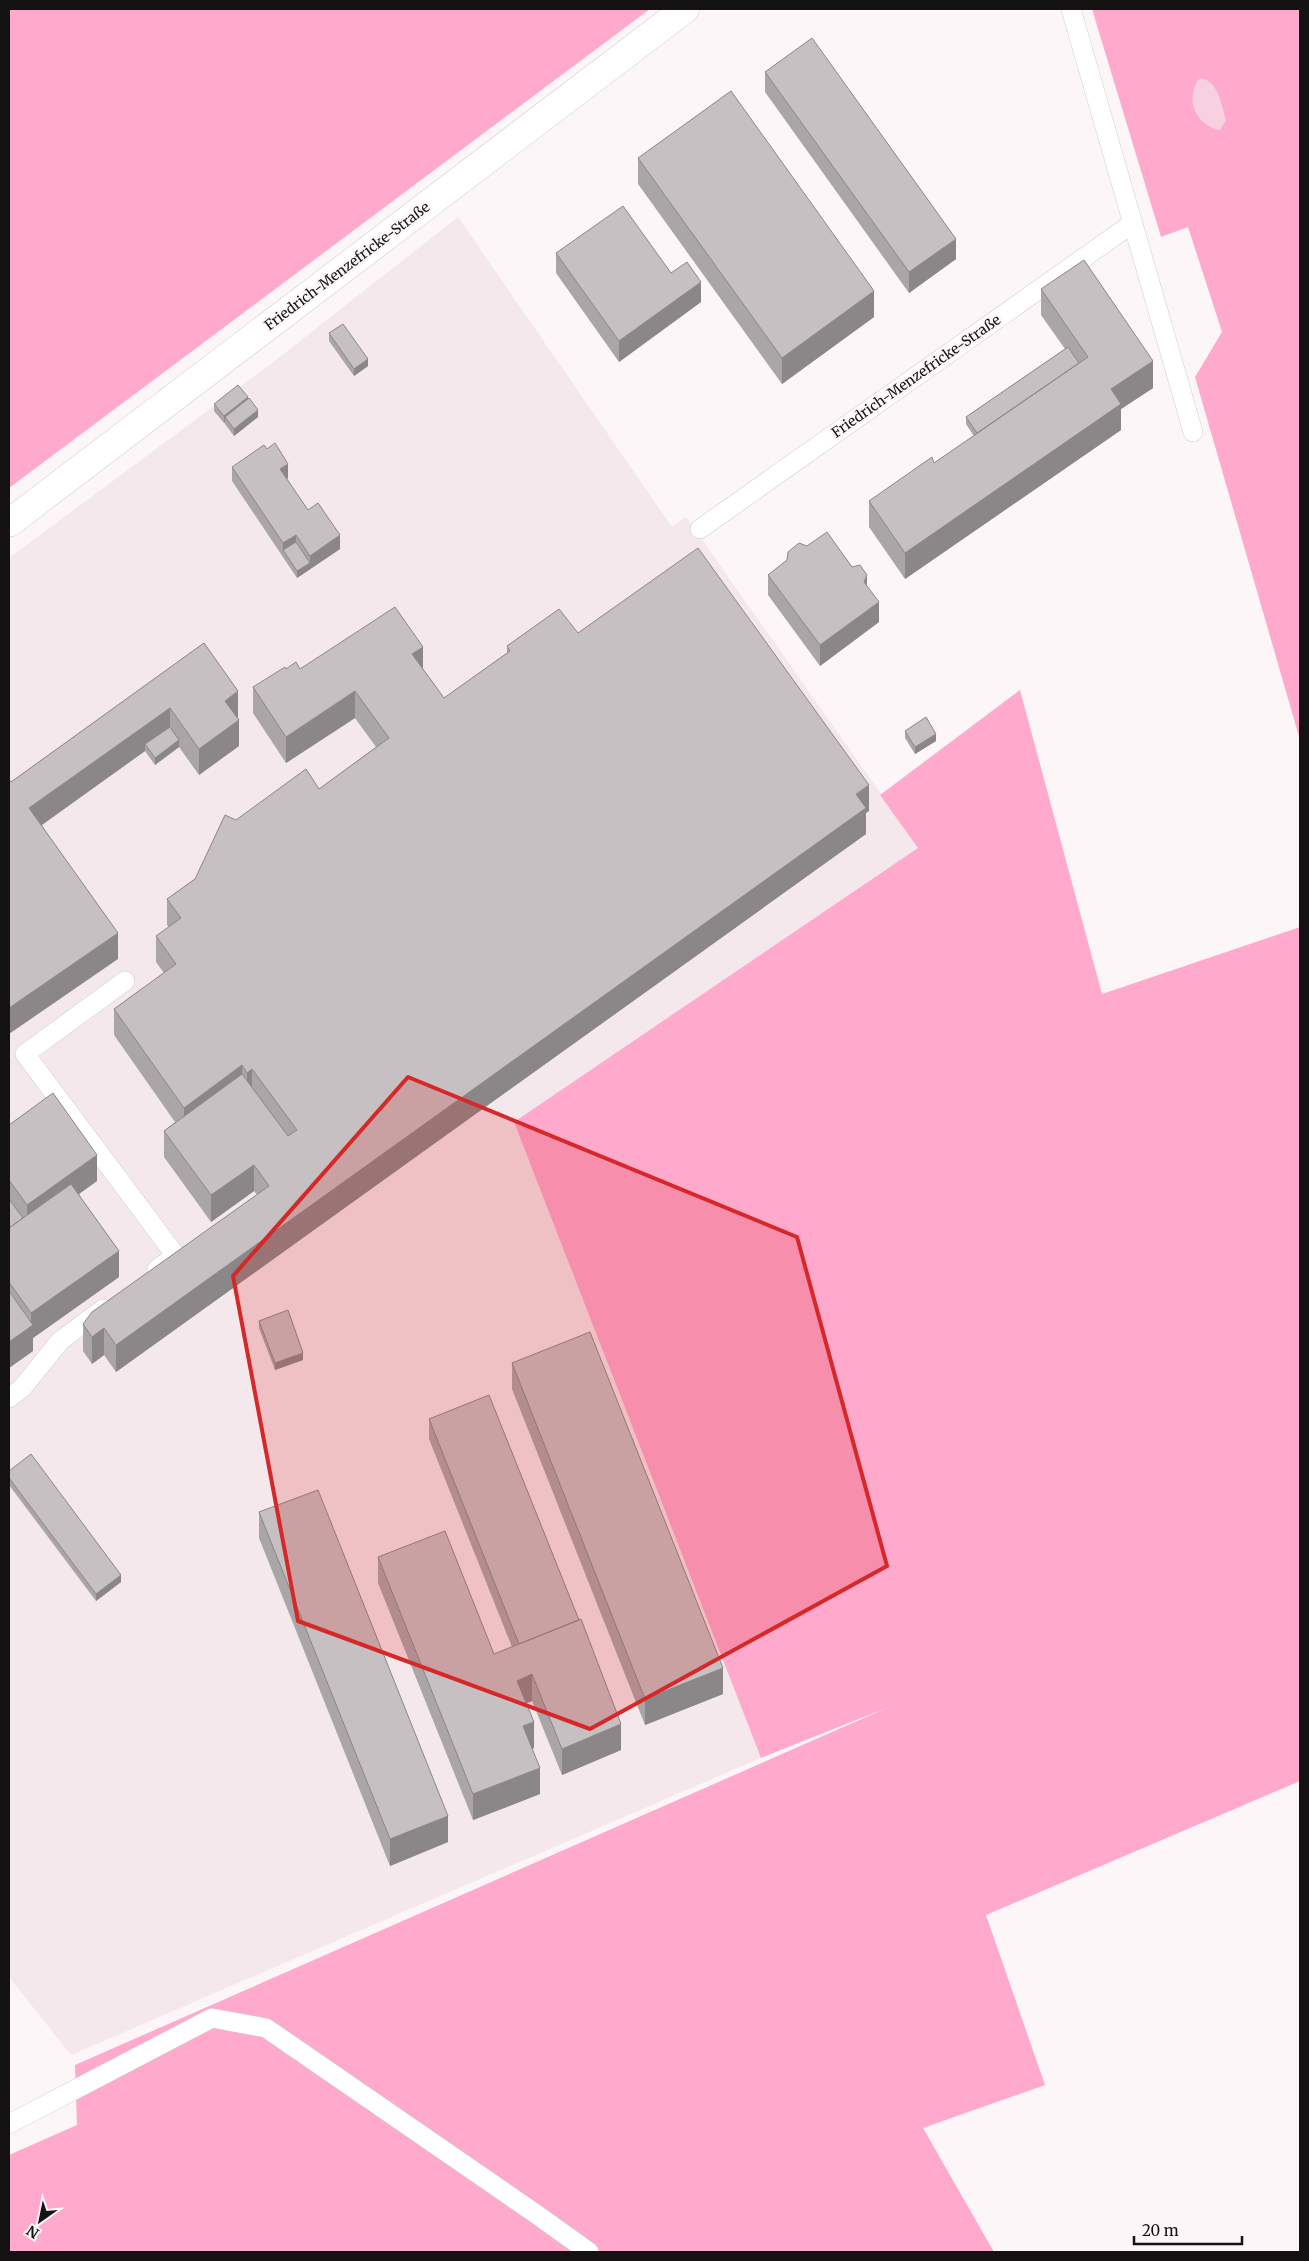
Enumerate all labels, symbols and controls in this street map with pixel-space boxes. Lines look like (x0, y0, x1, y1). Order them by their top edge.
street label: Friedrich-Menzefricke-Straße (261, 198, 433, 334)
street label: Friedrich-Menzefricke-Straße (828, 311, 1004, 441)
north arrow (15, 2196, 65, 2246)
scale bar (1134, 2214, 1242, 2246)
text: N (23, 2221, 42, 2242)
text: 20 m (1142, 2221, 1179, 2240)

